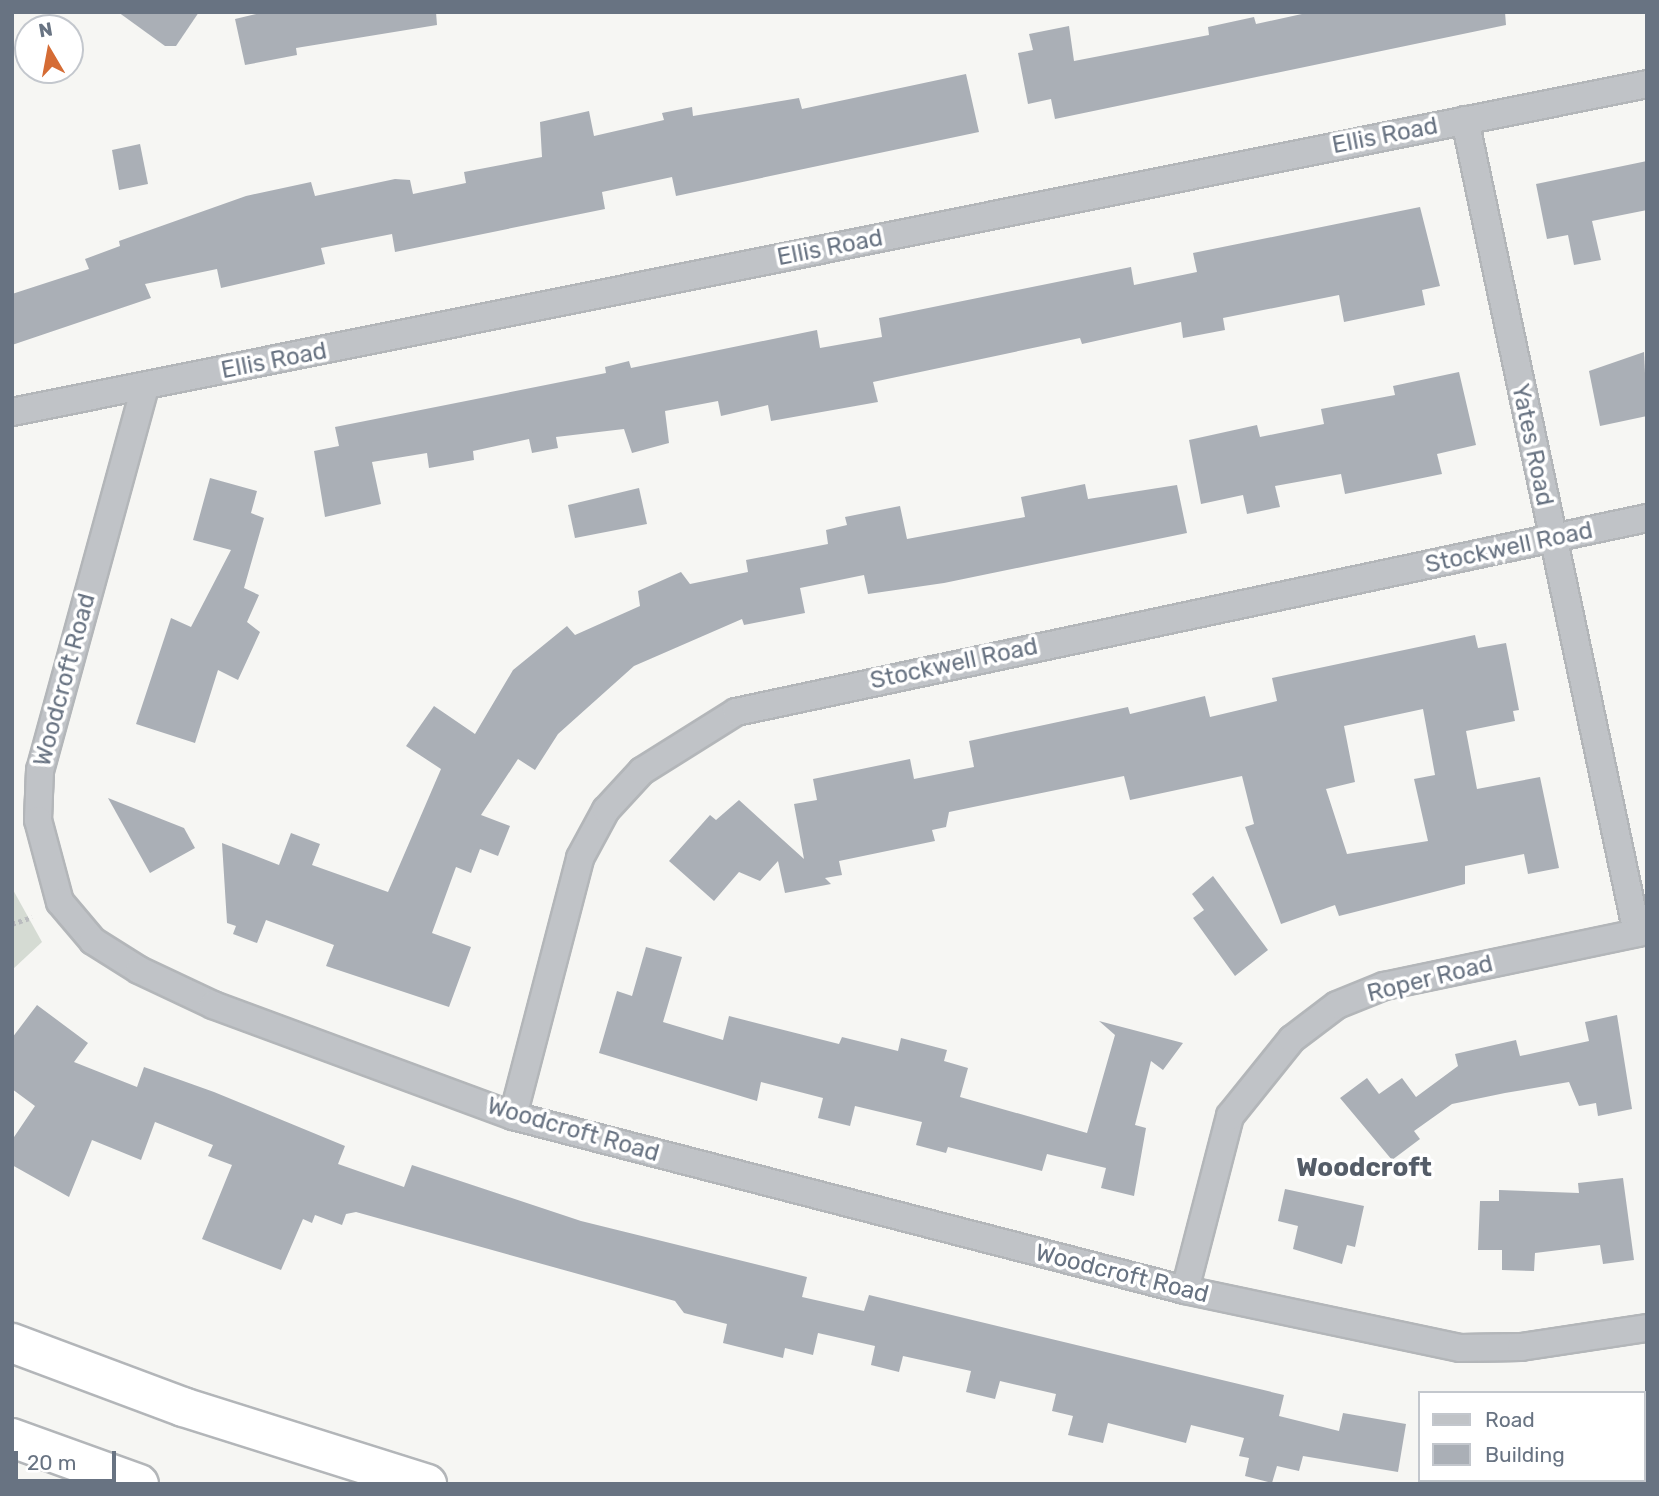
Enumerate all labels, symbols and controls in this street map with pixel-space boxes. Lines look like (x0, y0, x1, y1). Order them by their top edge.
north arrow (14, 14, 84, 84)
text: N (37, 17, 54, 42)
street label: Ellis Road (1330, 112, 1440, 160)
street label: Ellis Road (775, 224, 885, 272)
street label: Ellis Road (219, 337, 329, 385)
street label: Yates Road (1505, 381, 1559, 509)
street label: Stockwell Road (1423, 516, 1595, 580)
street label: Woodcroft Road (28, 590, 102, 770)
street label: Stockwell Road (868, 632, 1040, 696)
street label: Roper Road (1364, 949, 1496, 1009)
street label: Woodcroft Road (484, 1092, 662, 1168)
district label: Woodcroft (1296, 1152, 1432, 1184)
street label: Woodcroft Road (1032, 1239, 1212, 1309)
legend (1418, 1391, 1645, 1482)
text: Road (1485, 1407, 1535, 1432)
scale bar (18, 1436, 119, 1480)
text: Building (1485, 1442, 1565, 1467)
text: 20 m (27, 1450, 76, 1475)

